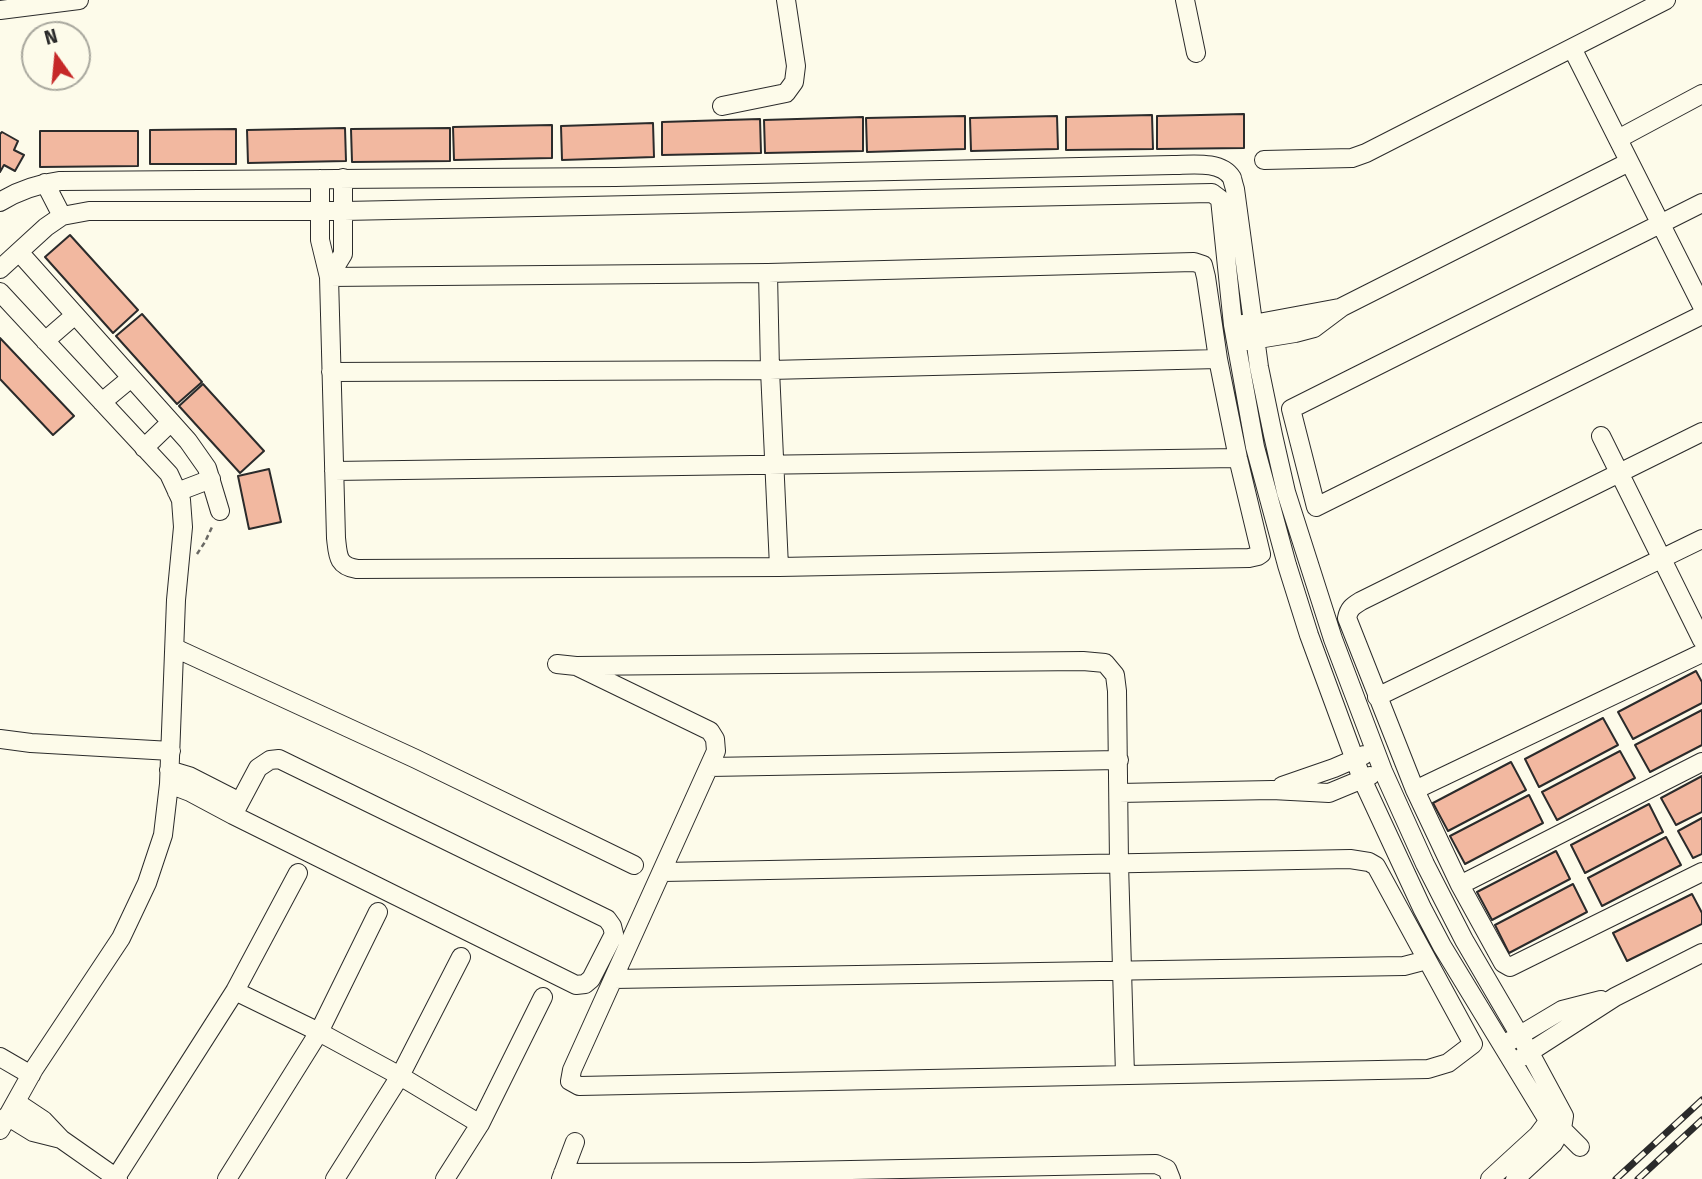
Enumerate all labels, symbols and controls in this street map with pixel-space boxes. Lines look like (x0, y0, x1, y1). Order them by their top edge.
north arrow (21, 21, 91, 91)
text: N (42, 24, 60, 50)

